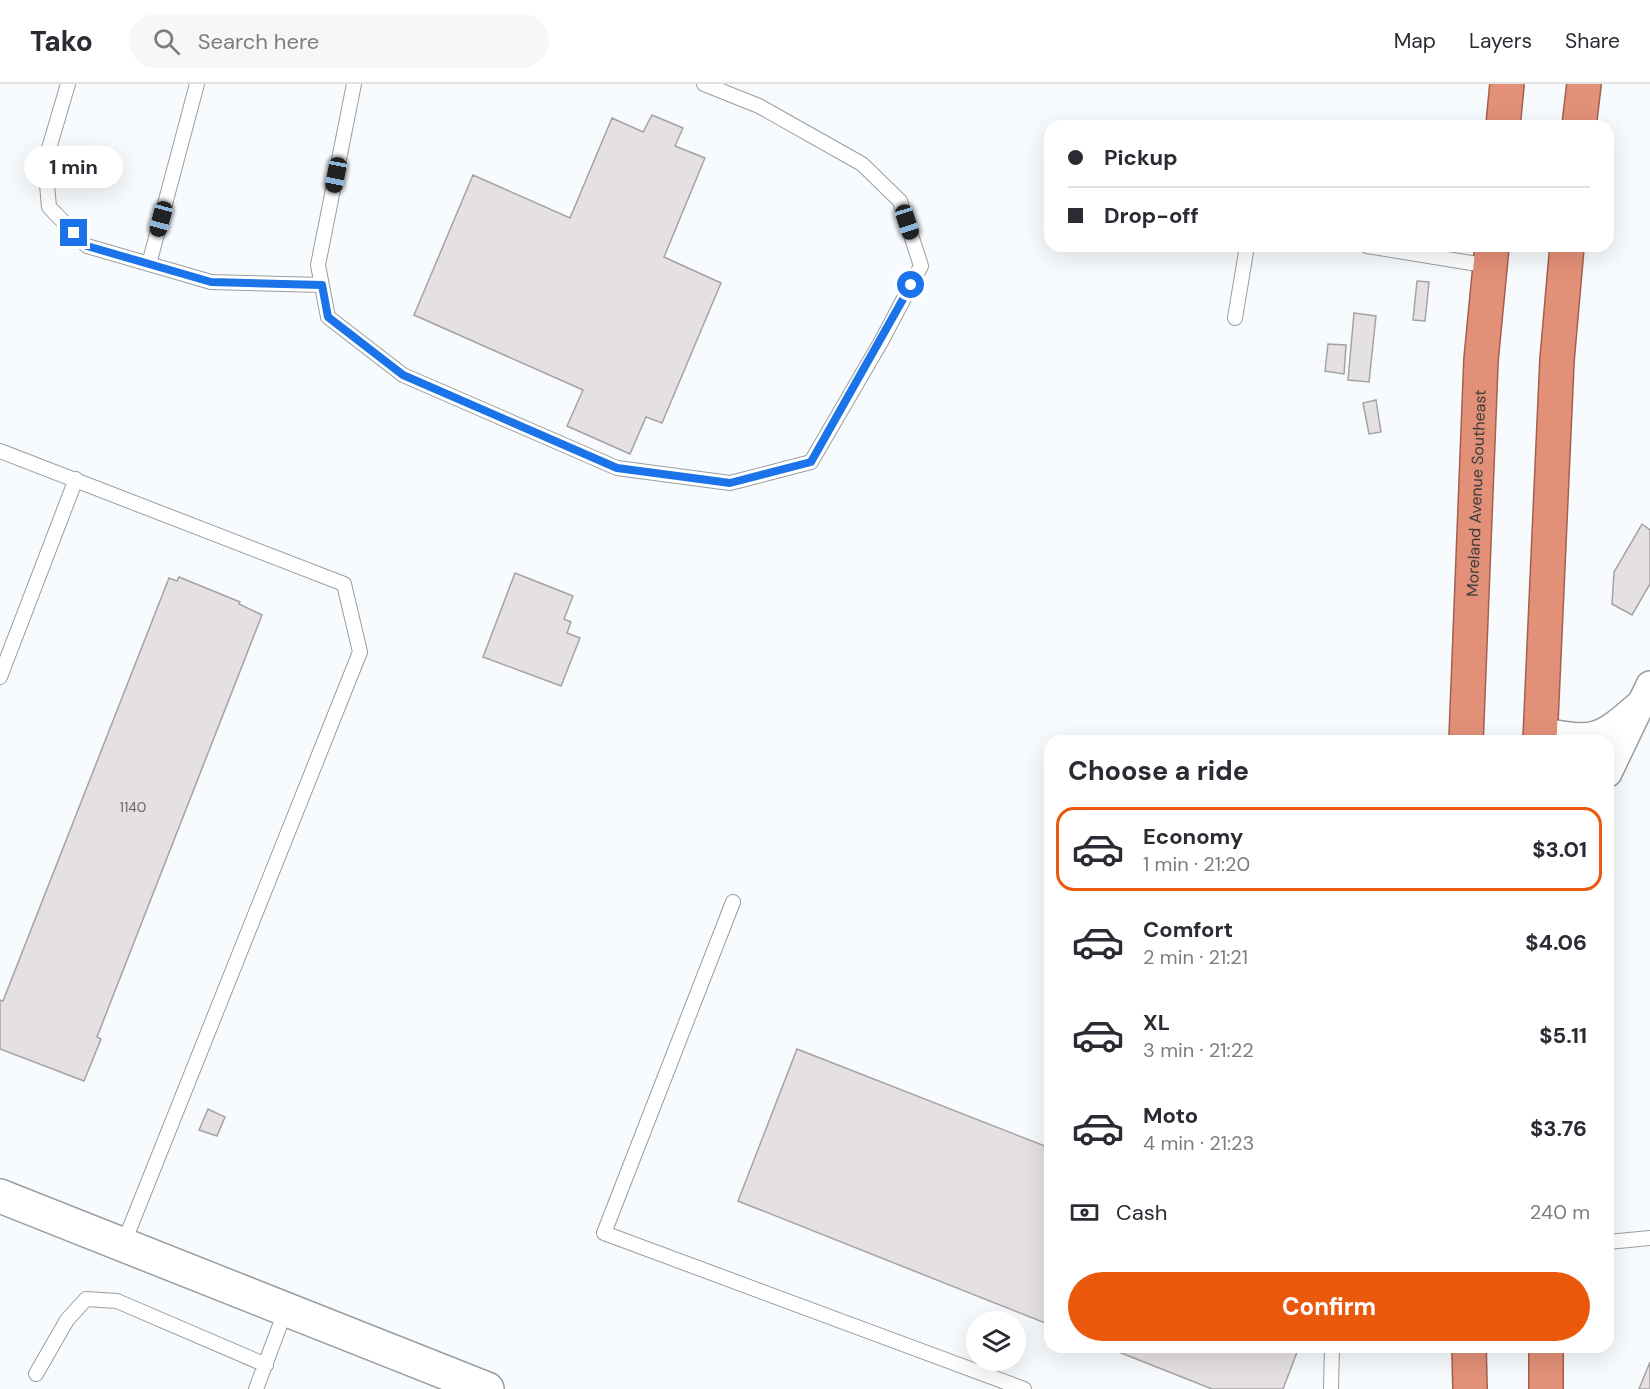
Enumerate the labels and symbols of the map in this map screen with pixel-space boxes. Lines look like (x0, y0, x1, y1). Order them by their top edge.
callout: 1 min (25, 146, 124, 188)
car (324, 156, 348, 194)
car (148, 199, 174, 239)
car (893, 202, 921, 242)
route end (60, 219, 87, 246)
route start (897, 271, 924, 298)
street label: Moreland Avenue Southeast (1462, 389, 1491, 597)
house number: 1140 (120, 798, 146, 816)

